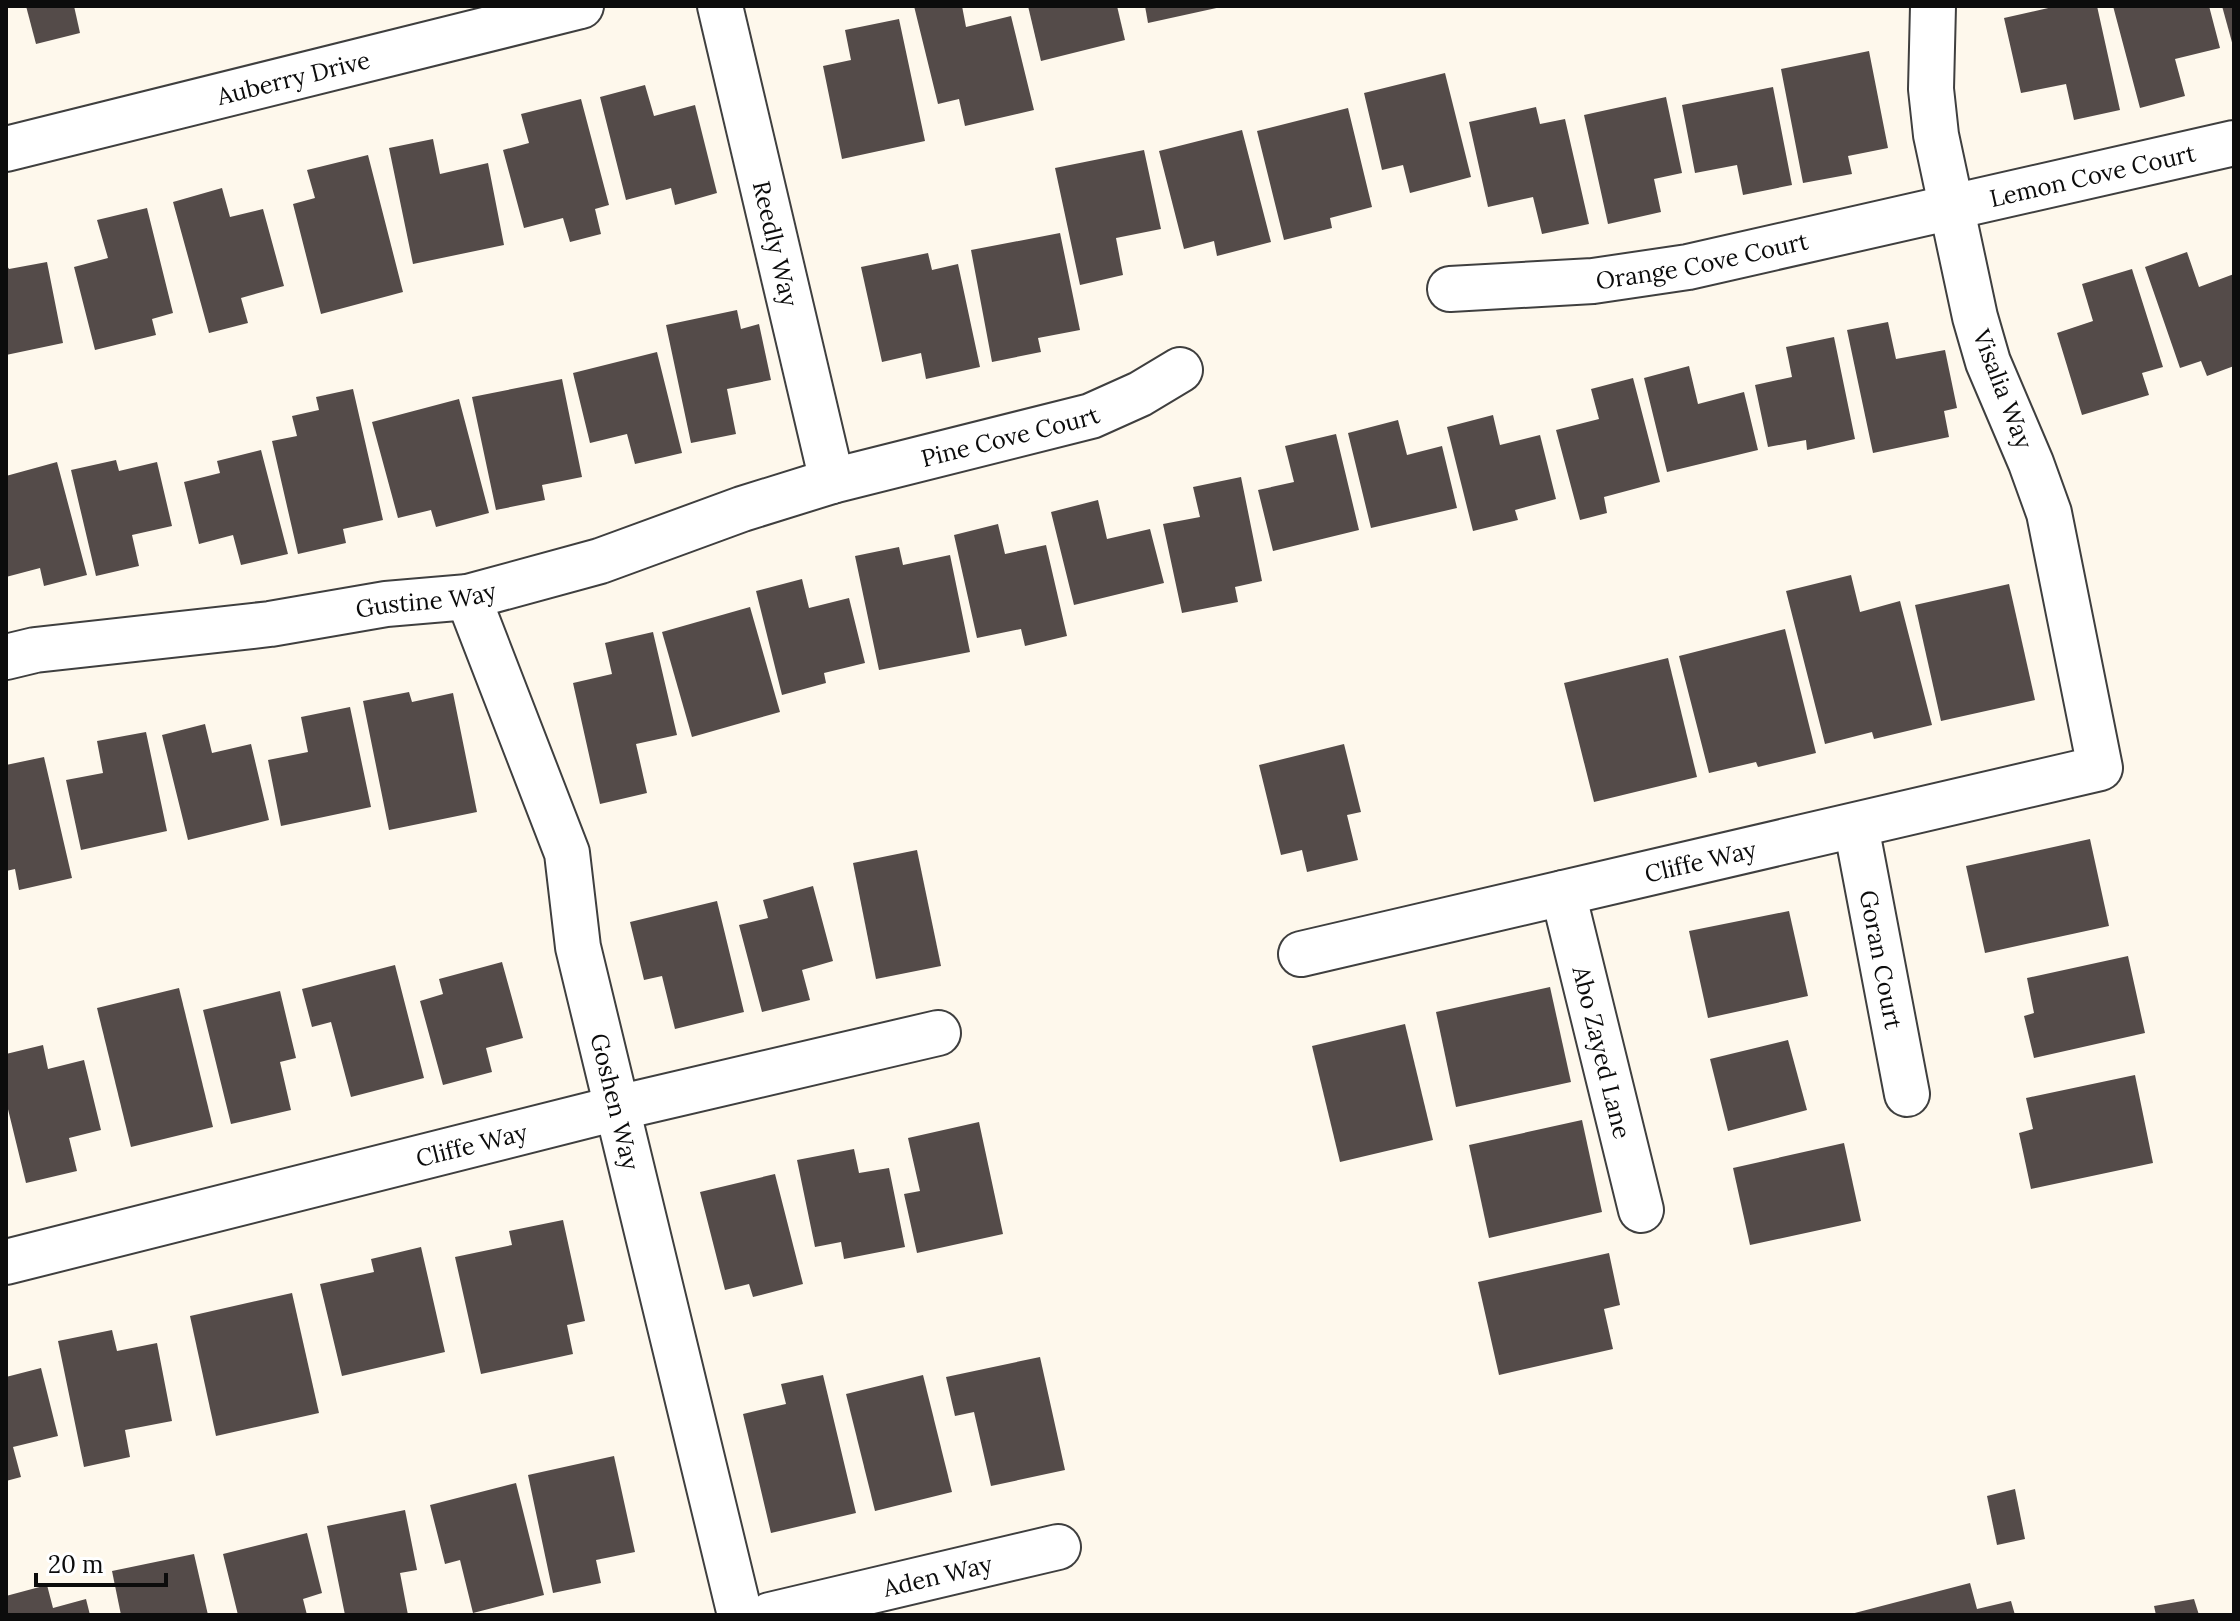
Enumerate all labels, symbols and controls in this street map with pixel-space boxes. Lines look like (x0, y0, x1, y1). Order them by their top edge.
street label: Auberry Drive (213, 44, 373, 112)
street label: Lemon Cove Court (1986, 137, 2199, 214)
street label: Reedly Way (746, 178, 806, 310)
street label: Orange Cove Court (1594, 225, 1812, 296)
street label: Visalia Way (1966, 324, 2040, 453)
street label: Pine Cove Court (918, 398, 1105, 474)
street label: Gustine Way (353, 574, 500, 624)
street label: Cliffe Way (1642, 833, 1759, 889)
street label: Goran Court (1853, 888, 1910, 1032)
street label: Abo Zayed Lane (1566, 962, 1638, 1142)
street label: Goshen Way (584, 1030, 647, 1173)
street label: Cliffe Way (413, 1116, 531, 1174)
scale bar (36, 1537, 166, 1587)
street label: Aden Way (879, 1548, 995, 1604)
text: 20 m (48, 1549, 104, 1580)

